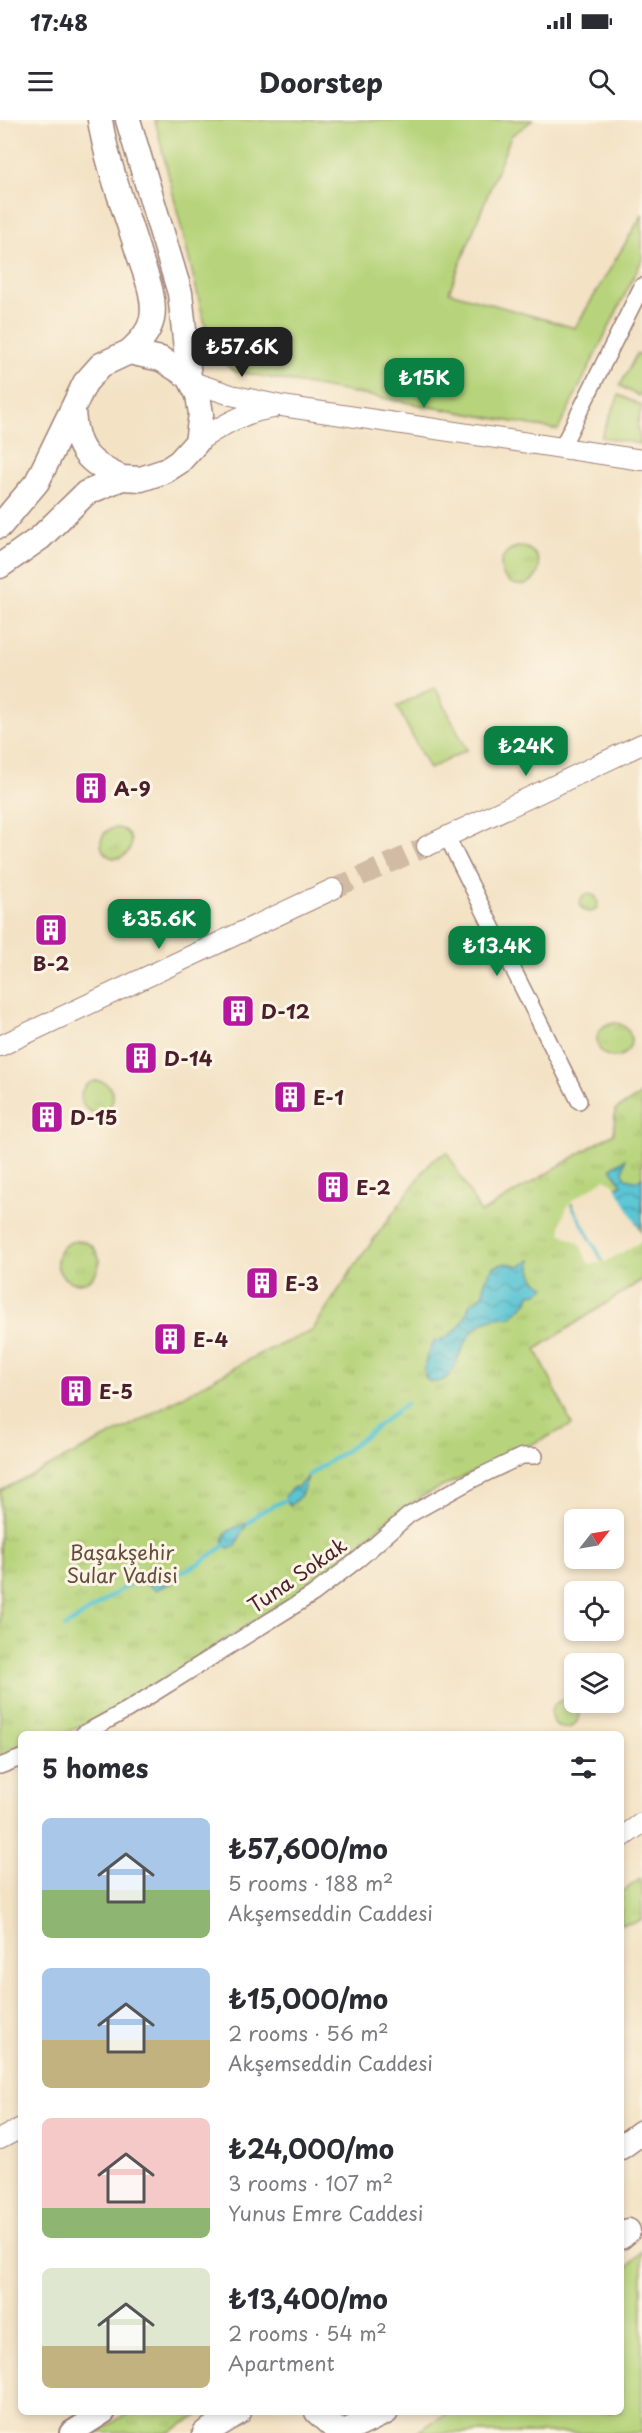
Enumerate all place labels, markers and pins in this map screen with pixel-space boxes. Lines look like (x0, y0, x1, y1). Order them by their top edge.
pin: ₺57.6K (193, 327, 291, 378)
pin: ₺15K (388, 358, 460, 409)
pin: ₺24K (490, 726, 562, 777)
building icon: A-9 (73, 770, 109, 806)
place label: A-9 (114, 773, 151, 803)
pin: ₺35.6K (110, 899, 208, 950)
building icon: B-2 (33, 912, 69, 948)
pin: ₺13.4K (448, 926, 546, 977)
place label: B-2 (33, 948, 69, 978)
building icon: D-12 (220, 993, 256, 1029)
place label: D-12 (261, 996, 310, 1026)
building icon: D-14 (123, 1040, 159, 1076)
place label: D-14 (164, 1043, 213, 1073)
building icon: E-1 (272, 1079, 308, 1115)
place label: E-1 (313, 1082, 344, 1112)
building icon: D-15 (29, 1099, 65, 1135)
place label: D-15 (70, 1102, 117, 1132)
building icon: E-2 (315, 1169, 351, 1205)
place label: E-2 (356, 1172, 391, 1202)
building icon: E-3 (244, 1265, 280, 1301)
place label: E-3 (285, 1268, 319, 1298)
building icon: E-4 (152, 1321, 188, 1357)
place label: E-4 (193, 1324, 228, 1354)
building icon: E-5 (58, 1373, 94, 1409)
place label: E-5 (99, 1376, 133, 1406)

